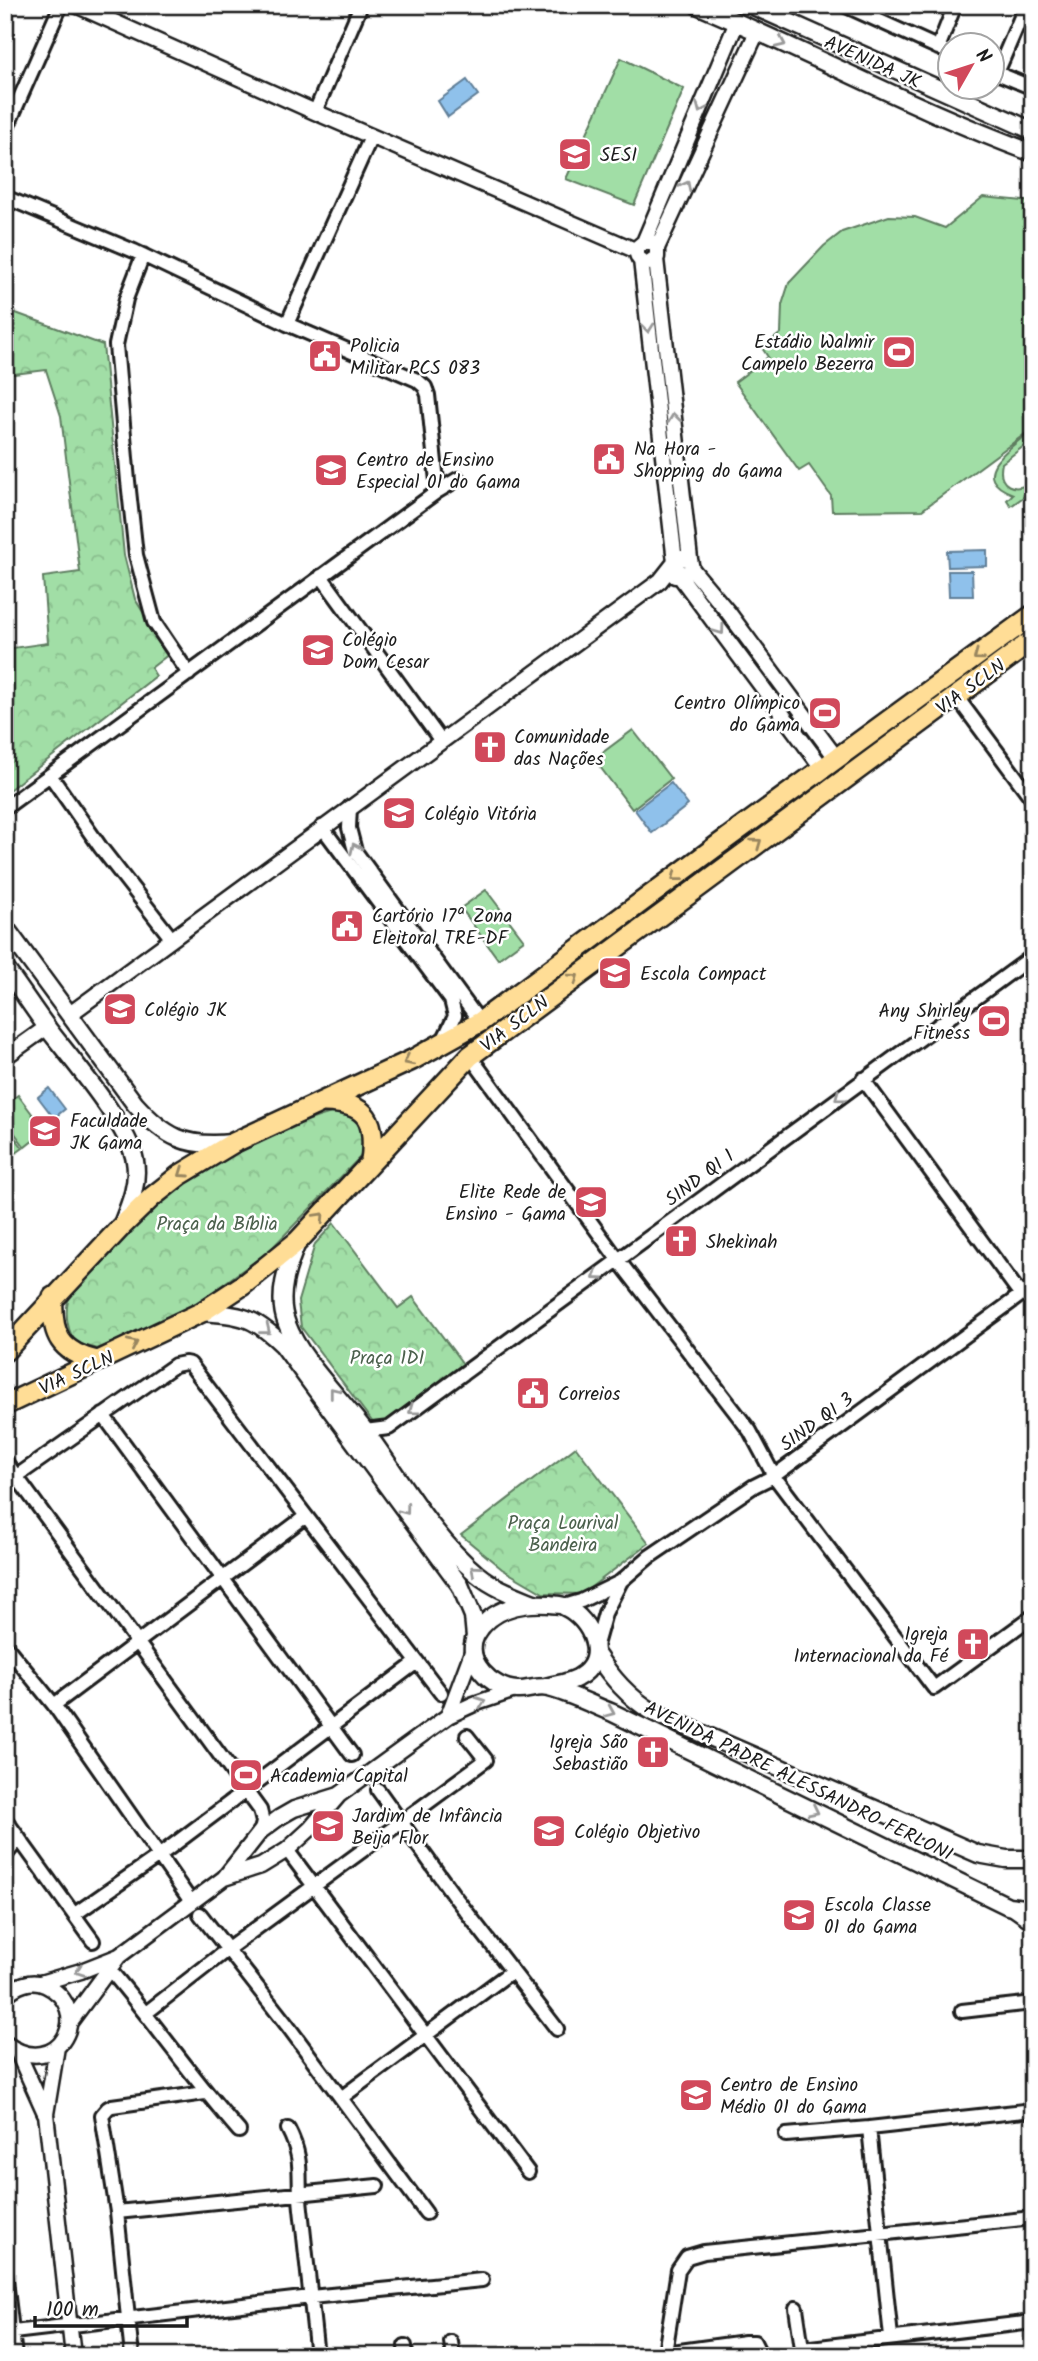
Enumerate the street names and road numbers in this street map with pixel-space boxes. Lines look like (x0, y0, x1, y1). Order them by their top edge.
street label: AVENIDA JK (819, 28, 926, 98)
street label: VIA SCLN (930, 652, 1012, 723)
street label: VIA SCLN (474, 989, 556, 1061)
street label: SIND QI 1 (659, 1142, 741, 1215)
street label: VIA SCLN (34, 1343, 119, 1404)
street label: SIND QI 3 (774, 1385, 861, 1460)
street label: AVENIDA PADRE ALESSANDRO FERLONI (639, 1694, 958, 1870)

